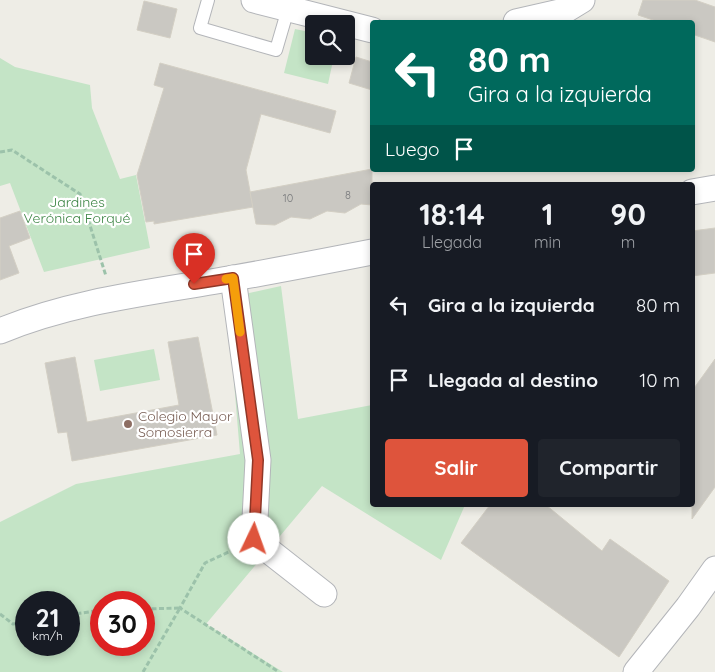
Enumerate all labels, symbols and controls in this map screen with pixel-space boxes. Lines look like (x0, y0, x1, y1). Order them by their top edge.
map controls (305, 15, 355, 65)
button: search (305, 15, 355, 65)
text: 80 m (468, 37, 551, 81)
icon: left (385, 40, 450, 105)
text: Gira a la izquierda (468, 80, 652, 108)
icon: arrive (450, 135, 478, 163)
text: Luego (385, 137, 440, 161)
house number: 8 (345, 188, 351, 202)
house number: 10 (283, 191, 293, 205)
park label: Jardines Verónica Forqué (23, 193, 131, 227)
text: 18:14 (419, 195, 485, 233)
text: 1 (542, 195, 553, 233)
text: 90 (610, 195, 646, 233)
text: Llegada (422, 232, 482, 252)
text: min (534, 232, 561, 252)
text: m (621, 232, 635, 252)
pin (173, 233, 215, 284)
icon: arrive (180, 240, 208, 268)
icon: left (385, 291, 413, 319)
text: Gira a la izquierda (428, 293, 595, 317)
text: 80 m (636, 293, 680, 317)
icon: arrive (385, 366, 413, 394)
text: Llegada al destino (428, 368, 598, 392)
text: 10 m (639, 368, 680, 392)
place label: Colegio Mayor Somosierra (138, 407, 233, 441)
marker: Colegio Mayor Somosierra (122, 418, 134, 430)
button: Salir (385, 439, 528, 497)
button: Compartir (538, 439, 680, 497)
position arrow (227, 512, 279, 564)
speed limit sign: 30 (90, 591, 155, 656)
text: 21 (36, 602, 59, 633)
text: km/h (32, 628, 63, 643)

